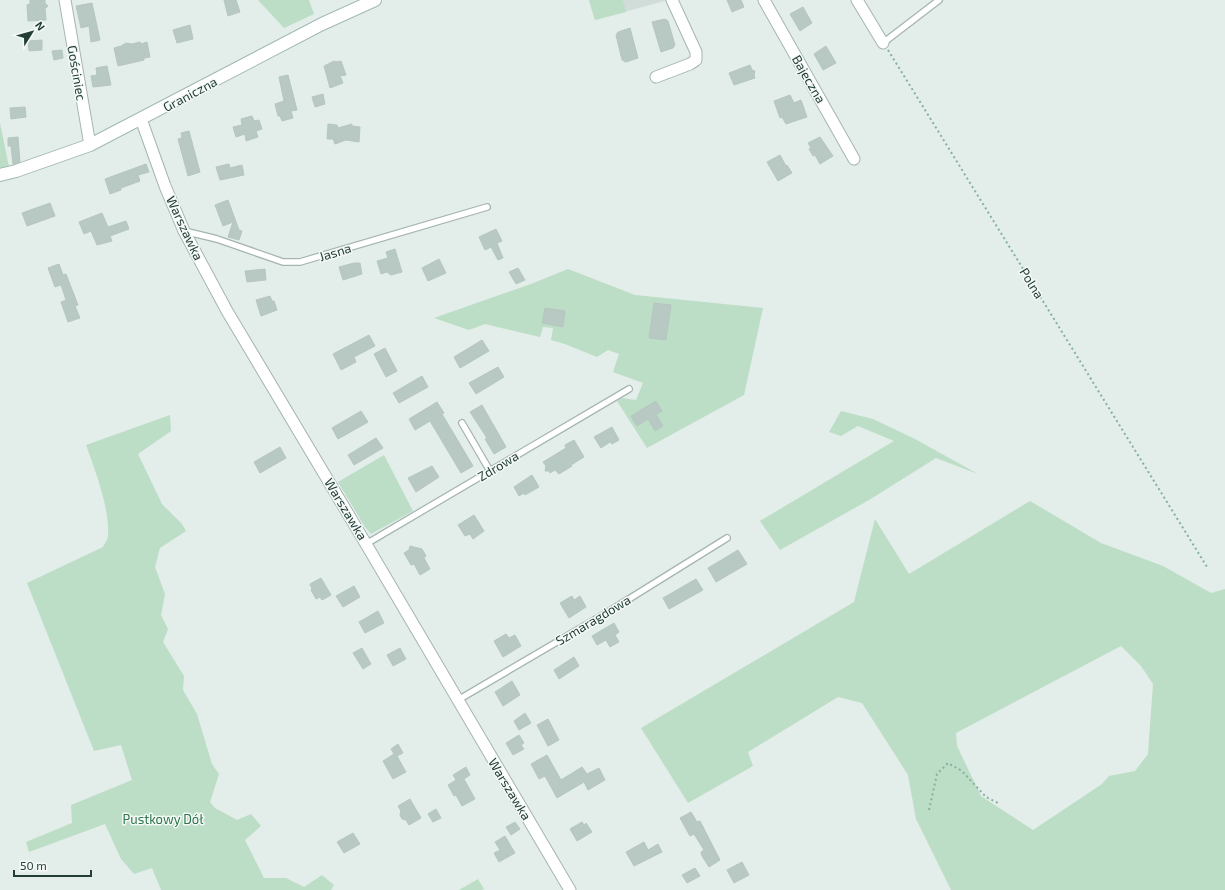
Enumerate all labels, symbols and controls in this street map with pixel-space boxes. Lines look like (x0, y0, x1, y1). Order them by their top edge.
north arrow (12, 12, 52, 52)
text: N (33, 19, 48, 33)
street label: Gościniec (64, 44, 90, 102)
street label: Bajeczna (789, 52, 829, 106)
street label: Graniczna (160, 73, 220, 115)
street label: Warszawka (163, 193, 207, 263)
street label: Jasna (317, 240, 353, 264)
street label: Polna (1016, 265, 1048, 301)
street label: Zdrowa (475, 448, 521, 484)
street label: Warszawka (321, 475, 371, 543)
street label: Szmaragdowa (553, 591, 633, 649)
street label: Warszawka (485, 755, 535, 823)
park label: Pustkowy Dół (123, 811, 204, 827)
scale bar (14, 852, 91, 878)
text: 50 m (20, 858, 47, 872)

